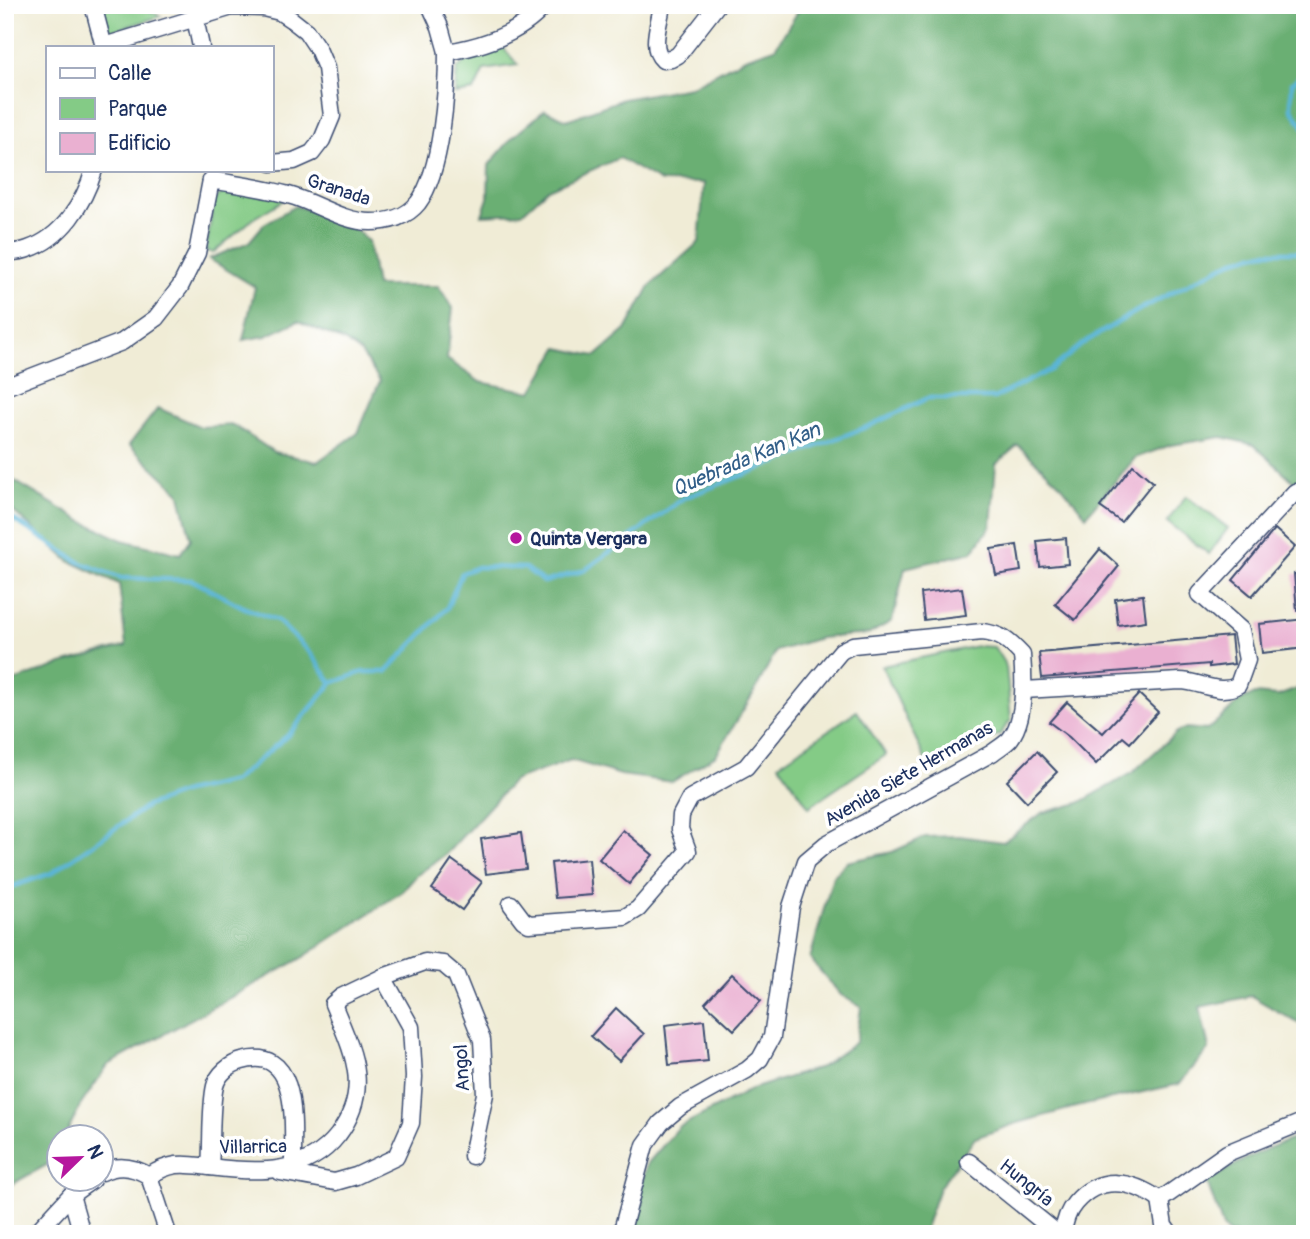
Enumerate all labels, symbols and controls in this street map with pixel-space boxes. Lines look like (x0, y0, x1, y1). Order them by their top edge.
legend (46, 46, 273, 172)
text: Calle (108, 60, 152, 87)
text: Parque (108, 96, 167, 123)
text: Edificio (108, 130, 171, 157)
street label: Granada (304, 168, 374, 212)
water label: Quebrada Kan Kan (668, 416, 825, 503)
place label: Quinta Vergara (530, 527, 647, 551)
marker: Quinta Vergara (508, 530, 524, 546)
street label: Avenida Siete Hermanas (820, 716, 998, 832)
street label: Angol (449, 1044, 475, 1092)
north arrow (46, 1124, 116, 1194)
street label: Villarrica (219, 1134, 287, 1160)
text: N (81, 1141, 108, 1162)
street label: Hungría (994, 1154, 1058, 1212)

